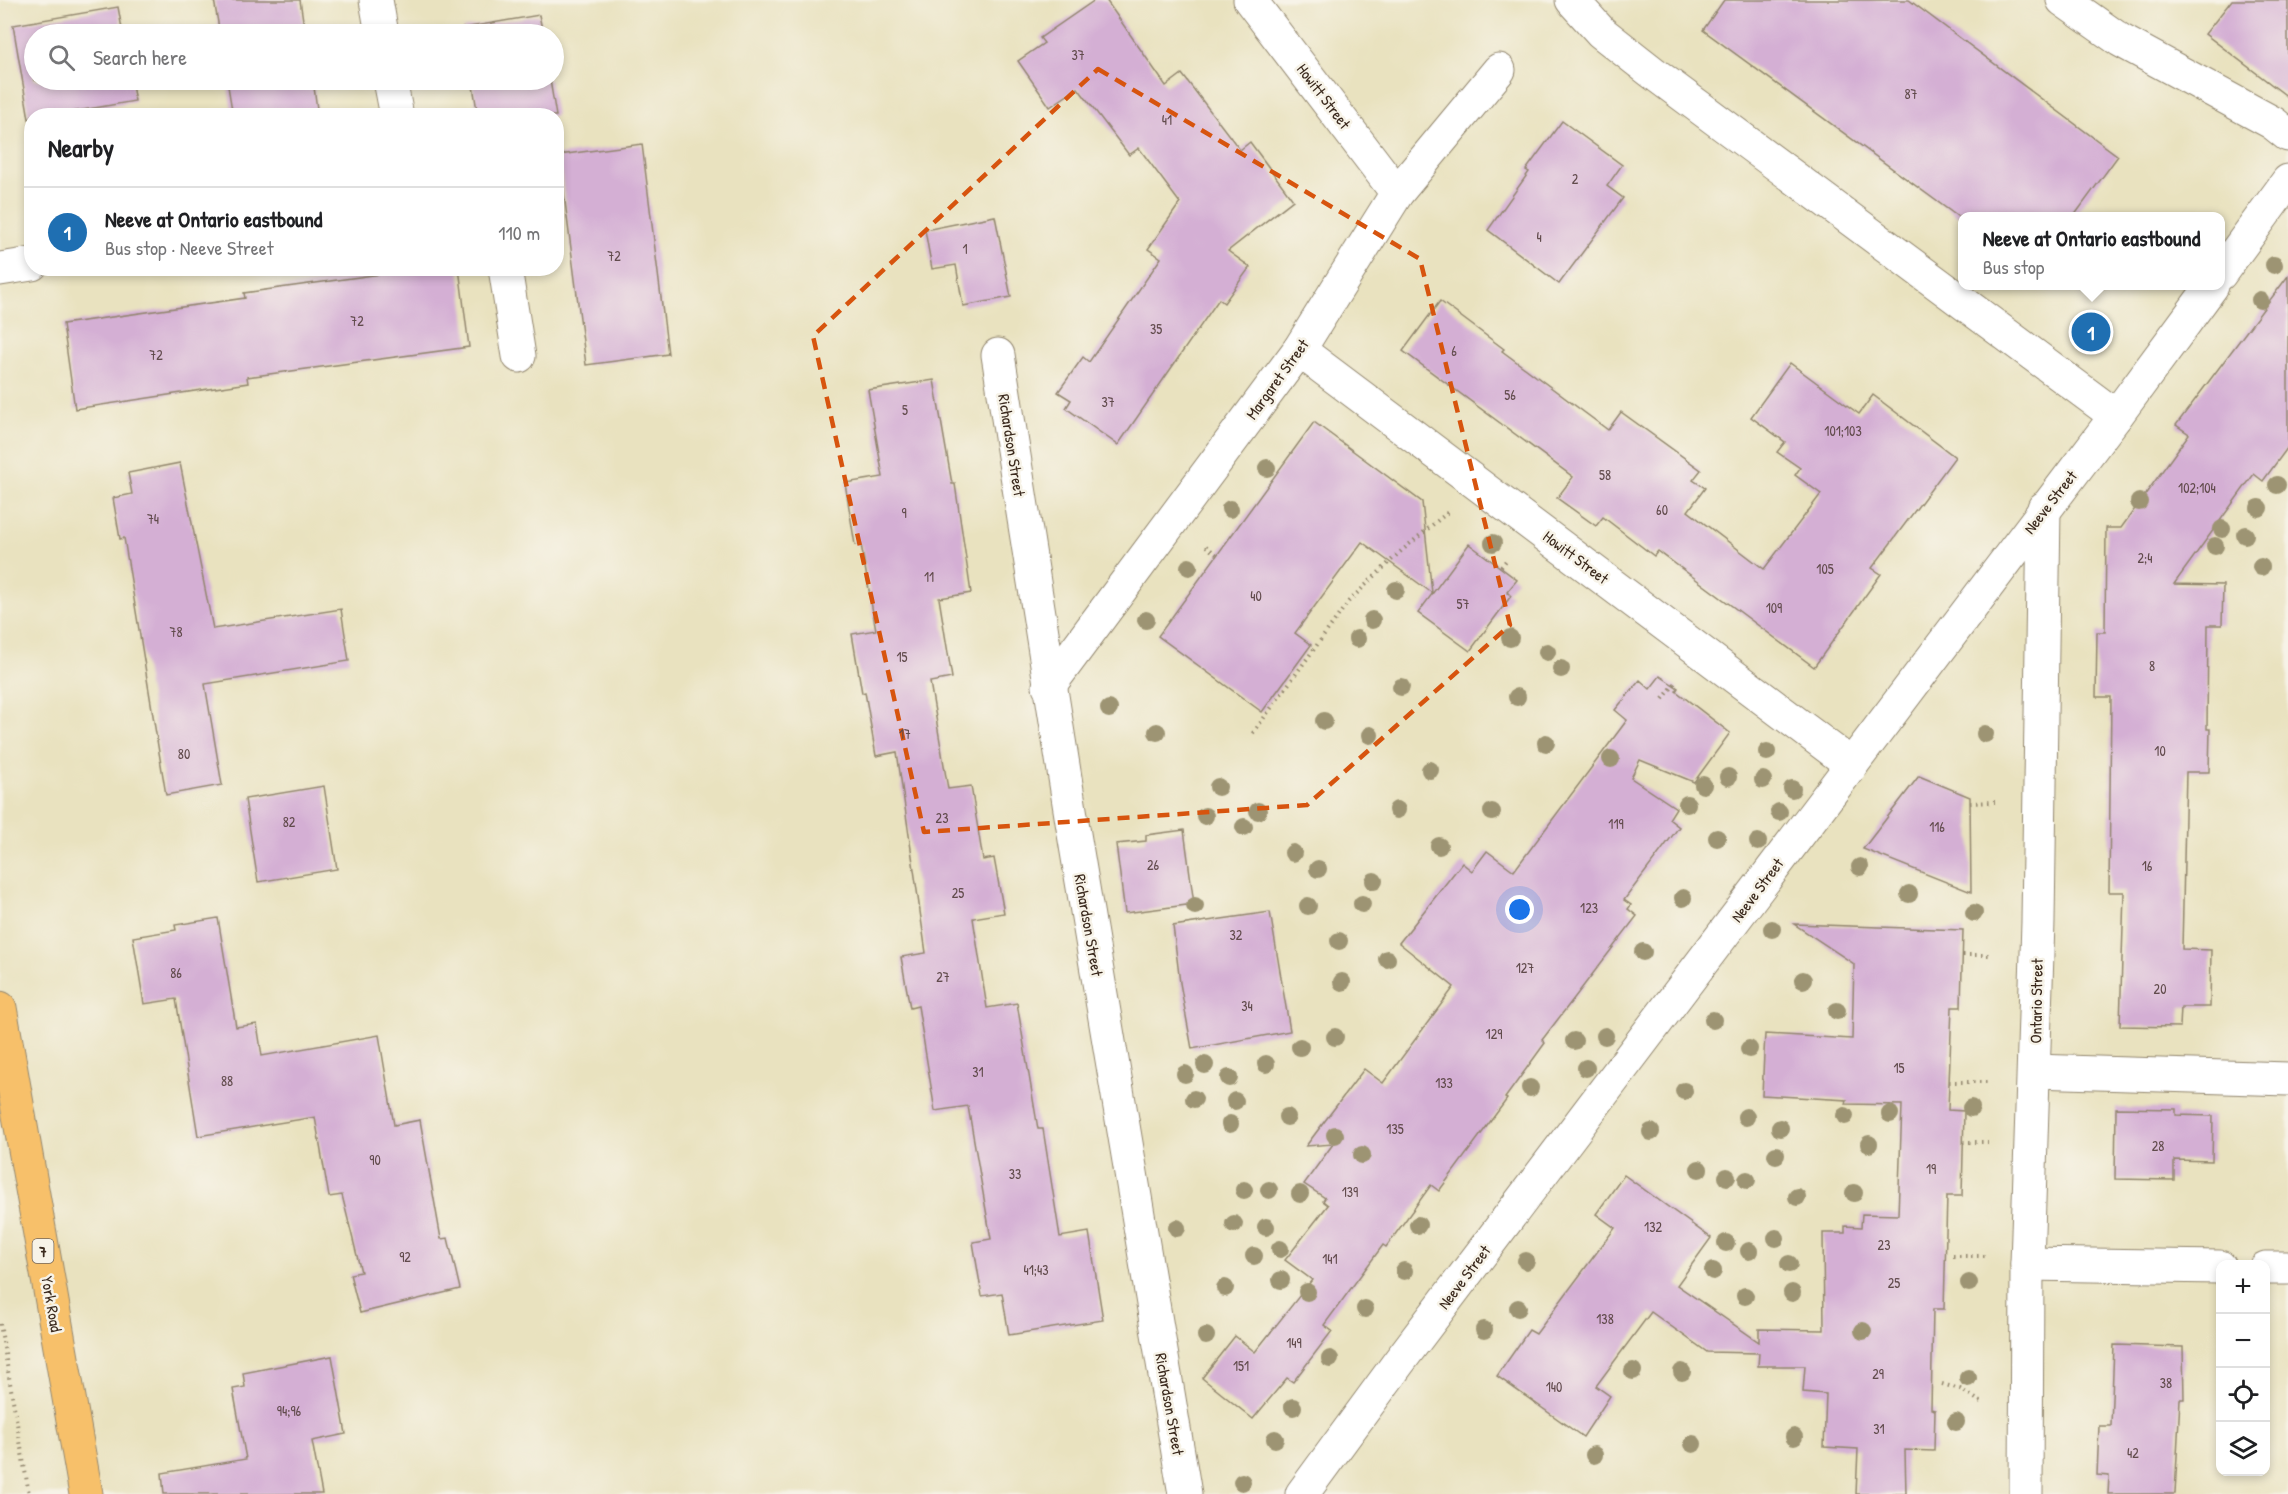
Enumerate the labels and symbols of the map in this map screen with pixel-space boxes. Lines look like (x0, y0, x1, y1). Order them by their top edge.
house number: 37 (1071, 45, 1085, 64)
street label: Howitt Street (1292, 59, 1356, 134)
house number: 87 (1905, 84, 1918, 103)
house number: 41 (1162, 110, 1172, 129)
house number: 2 (1572, 169, 1579, 188)
house number: 4 (1536, 227, 1542, 246)
house number: 1 (962, 239, 968, 258)
house number: 72 (607, 246, 621, 265)
pin: 1 (2072, 310, 2110, 354)
house number: 72 (350, 311, 364, 330)
house number: 35 (1150, 319, 1162, 338)
street label: Margaret Street (1240, 334, 1314, 424)
house number: 6 (1451, 341, 1457, 360)
house number: 72 (149, 345, 163, 364)
house number: 56 (1504, 385, 1516, 404)
street label: Richardson Street (993, 392, 1031, 498)
house number: 37 (1101, 392, 1115, 411)
house number: 5 (902, 400, 908, 419)
house number: 101;103 (1824, 421, 1862, 440)
house number: 58 (1599, 465, 1611, 484)
street label: Neeve Street (2018, 465, 2082, 538)
house number: 102;104 (2178, 478, 2216, 497)
house number: 60 (1656, 500, 1668, 519)
house number: 9 (901, 503, 907, 522)
house number: 74 (147, 509, 159, 528)
street label: Howitt Street (1539, 525, 1614, 589)
house number: 2;4 (2137, 548, 2153, 567)
house number: 105 (1816, 559, 1834, 578)
house number: 11 (924, 567, 934, 586)
house number: 40 (1250, 586, 1262, 605)
house number: 57 (1457, 594, 1469, 613)
house number: 109 (1766, 598, 1782, 617)
house number: 78 (170, 622, 183, 641)
house number: 15 (896, 647, 908, 666)
house number: 8 (2149, 656, 2155, 675)
house number: 17 (899, 724, 911, 743)
house number: 10 (2154, 741, 2166, 760)
house number: 80 (178, 744, 190, 763)
house number: 23 (936, 808, 948, 827)
house number: 82 (283, 812, 296, 831)
house number: 119 (1608, 814, 1624, 833)
house number: 116 (1929, 817, 1945, 836)
street label: Neeve Street (1726, 853, 1789, 927)
house number: 26 (1147, 855, 1159, 874)
house number: 16 (2142, 856, 2153, 875)
street label: Richardson Street (1069, 872, 1109, 978)
house number: 25 (952, 883, 964, 902)
your location (1505, 895, 1534, 924)
house number: 123 (1580, 898, 1598, 917)
house number: 32 (1230, 925, 1243, 944)
house number: 127 (1516, 958, 1534, 977)
street label: Ontario Street (2024, 958, 2048, 1044)
house number: 86 (170, 963, 182, 982)
house number: 27 (936, 967, 950, 986)
house number: 20 (2154, 979, 2166, 998)
house number: 34 (1241, 996, 1253, 1015)
house number: 129 (1486, 1024, 1502, 1043)
house number: 15 (1893, 1058, 1905, 1077)
house number: 31 (972, 1062, 984, 1081)
house number: 88 (221, 1071, 233, 1090)
house number: 133 (1435, 1073, 1453, 1092)
house number: 135 (1386, 1119, 1404, 1138)
house number: 28 (2152, 1136, 2164, 1155)
house number: 90 (369, 1150, 381, 1169)
house number: 19 (1926, 1159, 1936, 1178)
house number: 33 (1009, 1164, 1021, 1183)
house number: 139 (1342, 1182, 1358, 1201)
house number: 132 (1644, 1217, 1662, 1236)
house number: 23 (1878, 1235, 1890, 1254)
road number: 7 (32, 1239, 54, 1263)
street label: Neeve Street (1433, 1240, 1496, 1314)
house number: 92 (399, 1247, 411, 1266)
house number: 141 (1322, 1249, 1338, 1268)
house number: 41;43 (1023, 1260, 1049, 1279)
house number: 25 (1888, 1273, 1900, 1292)
street label: York Road (36, 1274, 68, 1334)
house number: 138 (1596, 1309, 1614, 1328)
house number: 149 (1286, 1333, 1302, 1352)
street label: Richardson Street (1150, 1351, 1190, 1457)
house number: 151 (1233, 1356, 1249, 1375)
house number: 29 (1872, 1364, 1884, 1383)
house number: 38 (2160, 1373, 2172, 1392)
house number: 140 (1546, 1377, 1562, 1396)
house number: 94;96 (277, 1401, 302, 1420)
house number: 31 (1873, 1419, 1885, 1438)
house number: 42 (2127, 1443, 2139, 1462)

